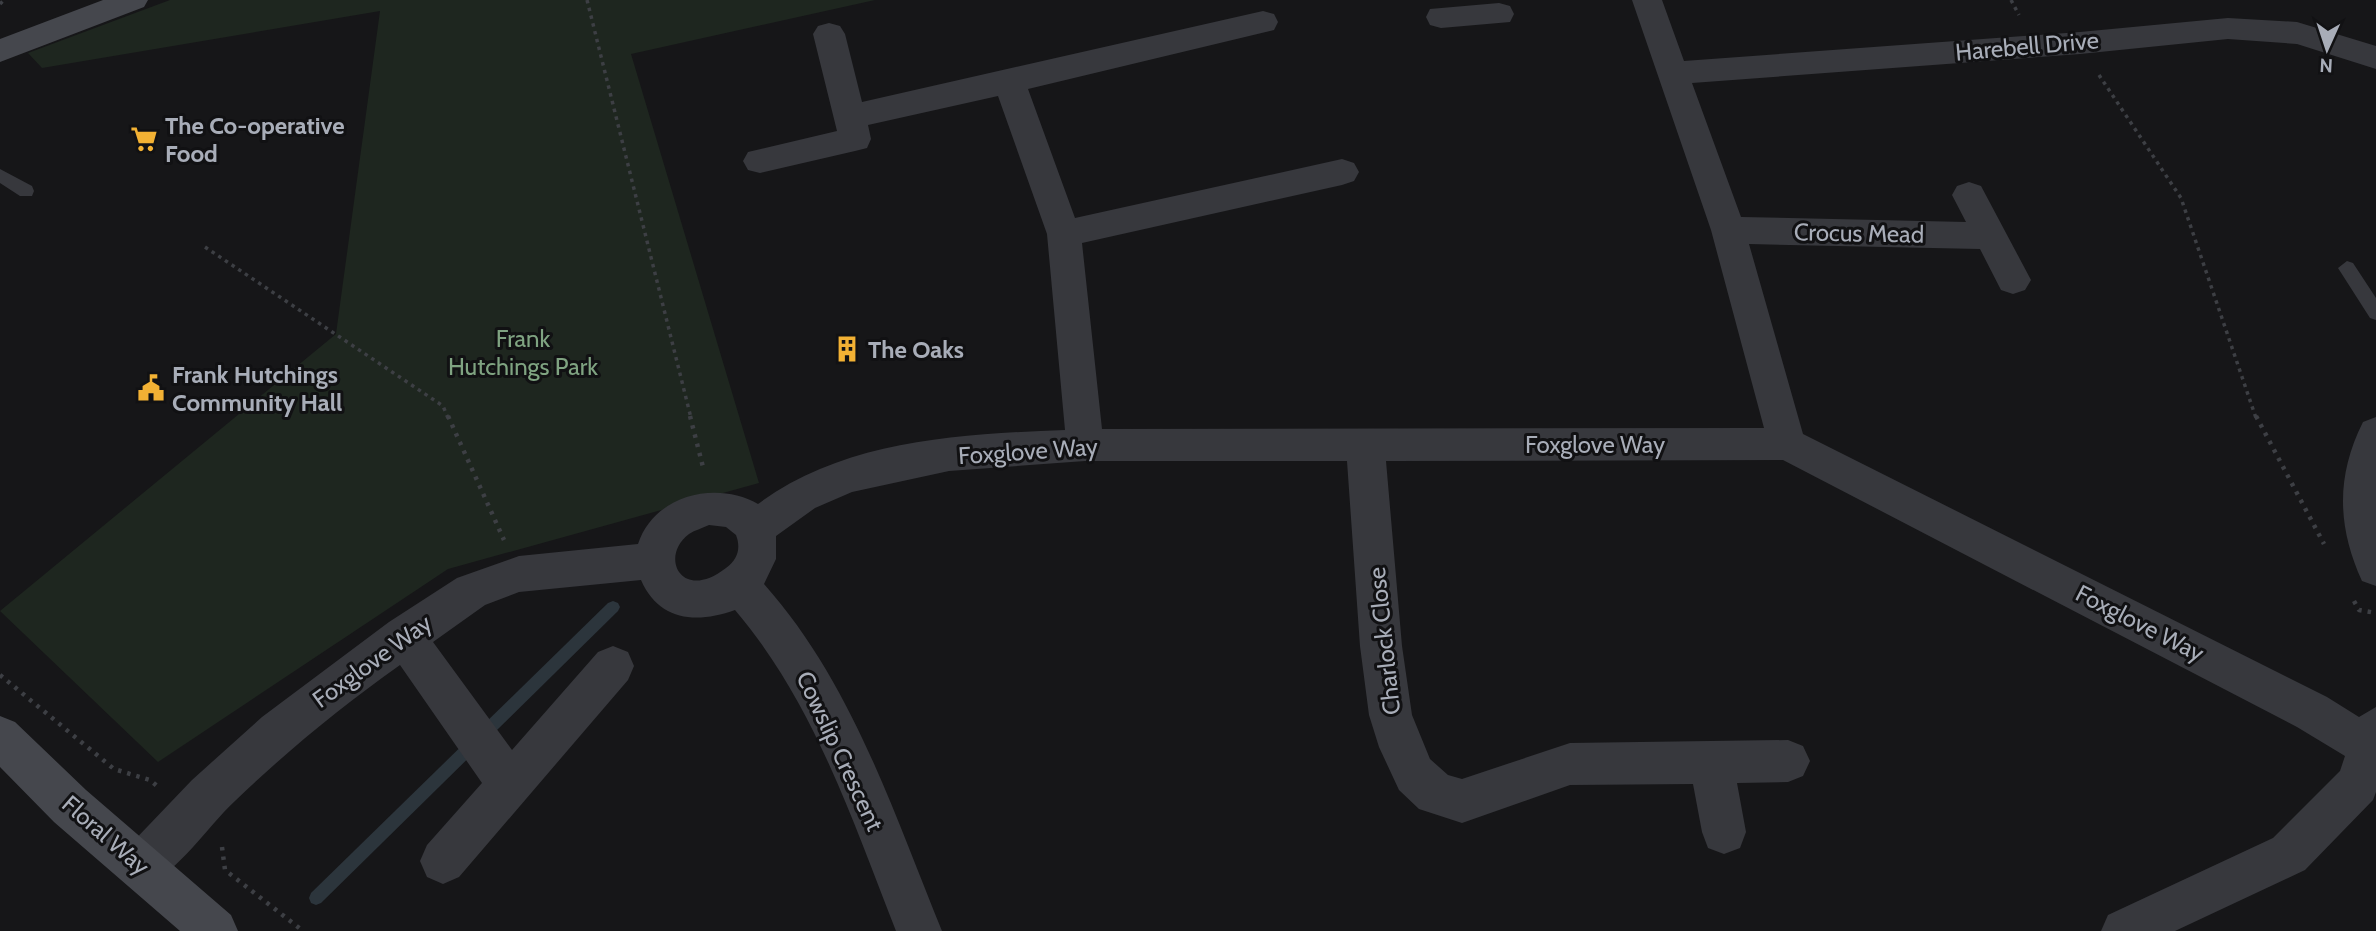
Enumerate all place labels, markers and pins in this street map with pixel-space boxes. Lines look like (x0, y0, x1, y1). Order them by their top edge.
place label: The Co-operative Food (165, 111, 345, 168)
supermarket icon: The Co-operative Food (129, 124, 159, 154)
building icon: The Oaks (832, 334, 862, 364)
place label: The Oaks (868, 335, 964, 364)
place label: Frank Hutchings Community Hall (172, 360, 342, 417)
public building icon: Frank Hutchings Community Hall (136, 373, 166, 403)

